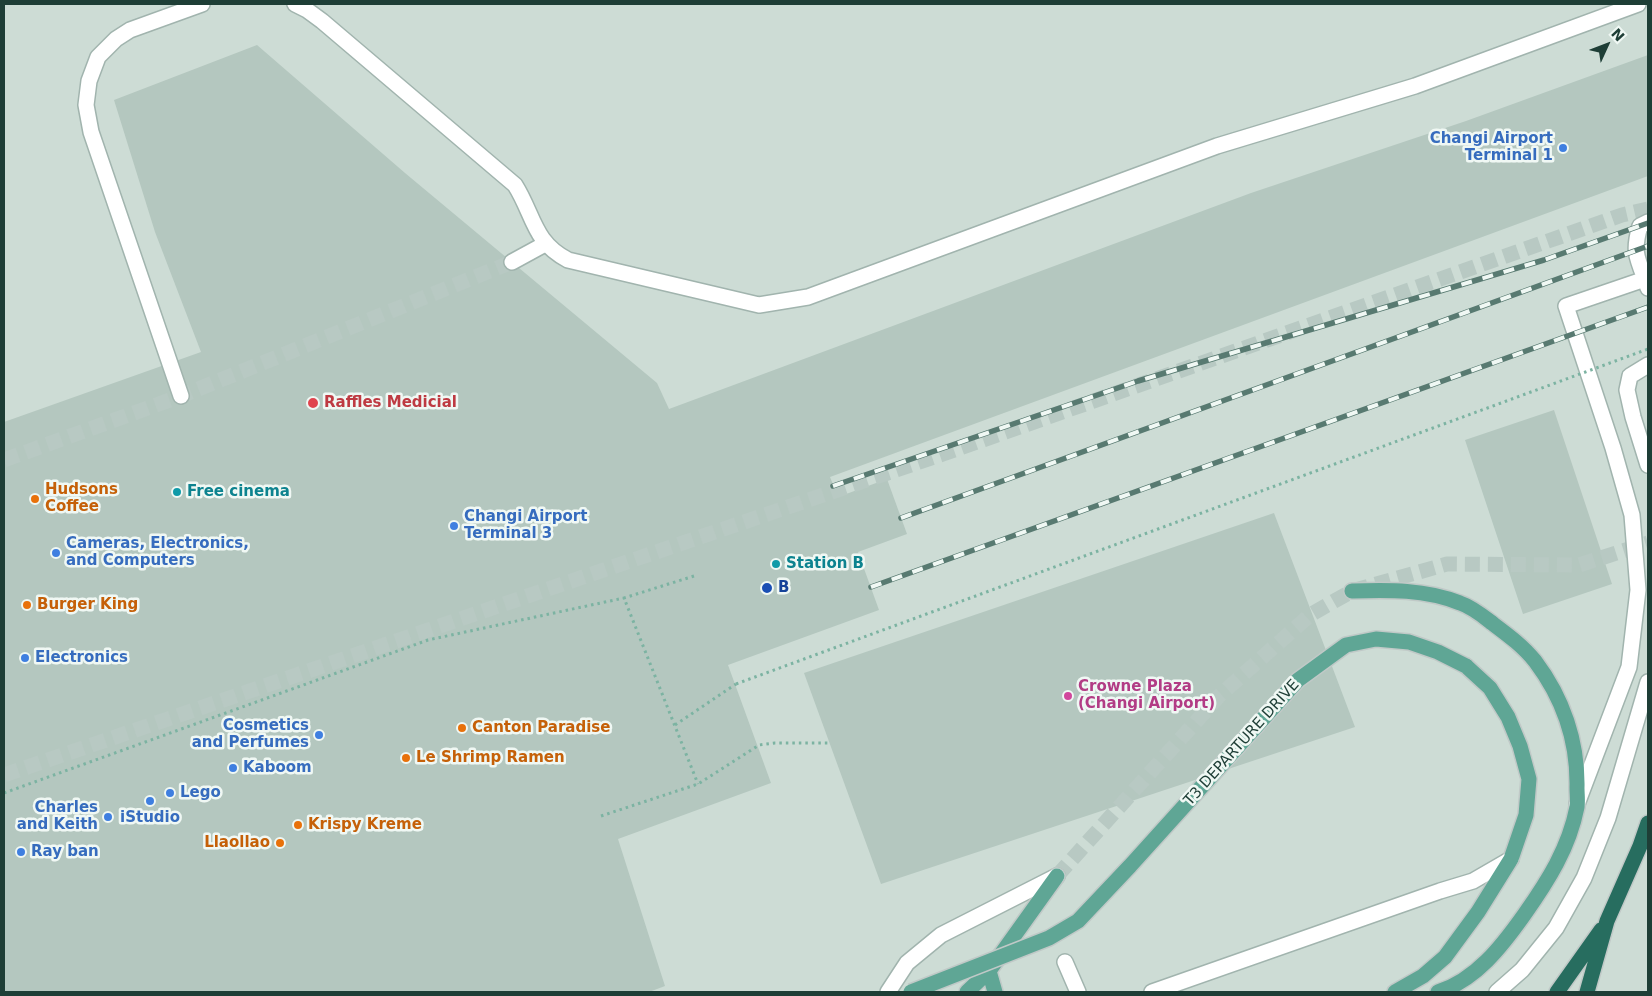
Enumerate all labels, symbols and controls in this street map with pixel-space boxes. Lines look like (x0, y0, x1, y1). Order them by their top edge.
north arrow (1582, 20, 1632, 70)
text: N (1608, 25, 1628, 45)
place label: Changi Airport Terminal 1 (1430, 130, 1553, 165)
marker: Changi Airport Terminal 1 (1557, 142, 1569, 154)
place label: Raffles Medicial (324, 394, 457, 412)
marker: Raffles Medicial (306, 396, 320, 410)
place label: Hudsons Coffee (45, 481, 118, 516)
place label: Free cinema (187, 483, 290, 501)
marker: Free cinema (171, 486, 183, 498)
marker: Hudsons Coffee (29, 493, 41, 505)
place label: Changi Airport Terminal 3 (464, 508, 587, 543)
marker: Changi Airport Terminal 3 (448, 520, 460, 532)
place label: Cameras, Electronics, and Computers (66, 535, 249, 570)
marker: Cameras, Electronics, and Computers (50, 547, 62, 559)
place label: Station B (786, 555, 864, 573)
marker: Station B (770, 558, 782, 570)
place label: B (778, 579, 789, 597)
marker: B (760, 581, 774, 595)
place label: Burger King (37, 596, 138, 614)
marker: Burger King (21, 599, 33, 611)
place label: Electronics (35, 649, 128, 667)
marker: Electronics (19, 652, 31, 664)
street label: T3 DEPARTURE DRIVE (1181, 676, 1303, 810)
place label: Crowne Plaza (Changi Airport) (1078, 678, 1215, 713)
marker: Crowne Plaza (Changi Airport) (1062, 690, 1074, 702)
place label: Cosmetics and Perfumes (192, 717, 309, 752)
place label: Canton Paradise (472, 719, 610, 737)
marker: Canton Paradise (456, 722, 468, 734)
marker: Cosmetics and Perfumes (313, 729, 325, 741)
place label: Le Shrimp Ramen (416, 749, 565, 767)
marker: Le Shrimp Ramen (400, 752, 412, 764)
place label: Kaboom (243, 759, 312, 777)
marker: Kaboom (227, 762, 239, 774)
place label: Lego (180, 784, 221, 802)
marker: Lego (164, 787, 176, 799)
marker: iStudio (144, 795, 156, 807)
place label: Charles and Keith (17, 799, 98, 834)
place label: iStudio (120, 809, 180, 827)
marker: Charles and Keith (102, 811, 114, 823)
place label: Krispy Kreme (308, 816, 422, 834)
marker: Krispy Kreme (292, 819, 304, 831)
place label: Llaollao (204, 834, 270, 852)
marker: Llaollao (274, 837, 286, 849)
place label: Ray ban (31, 843, 99, 861)
marker: Ray ban (15, 846, 27, 858)

